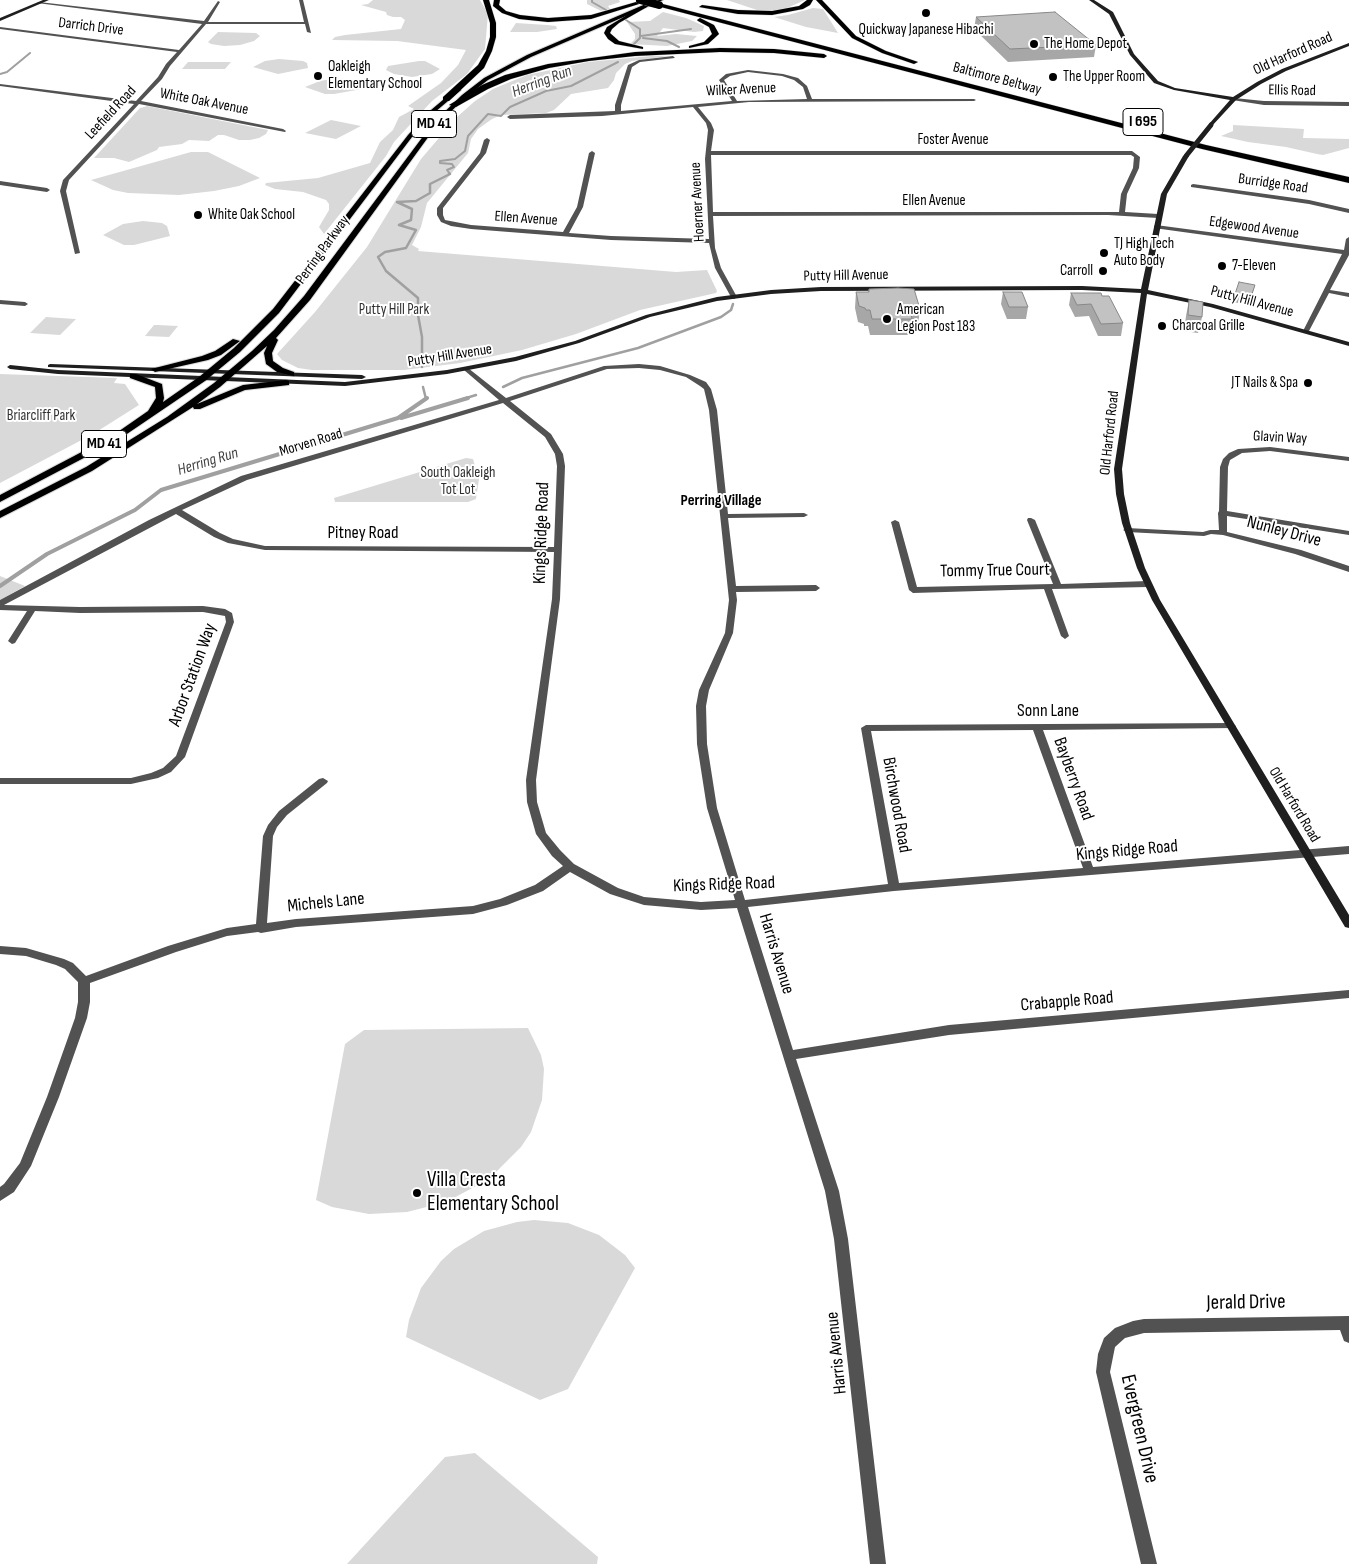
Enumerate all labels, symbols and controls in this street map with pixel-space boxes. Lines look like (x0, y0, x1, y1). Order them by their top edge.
marker: Quickway Japanese Hibachi (920, 7, 932, 19)
street label: Darrich Drive (57, 14, 125, 40)
place label: Quickway Japanese Hibachi (859, 21, 993, 39)
street label: Old Harford Road (1251, 29, 1335, 79)
place label: The Home Depot (1044, 35, 1127, 53)
marker: The Home Depot (1028, 38, 1040, 50)
place label: Oakleigh Elementary School (328, 58, 422, 93)
street label: Baltimore Beltway (951, 59, 1043, 99)
water label: Herring Run (509, 62, 575, 102)
place label: The Upper Room (1063, 68, 1145, 86)
marker: Oakleigh Elementary School (312, 70, 324, 82)
marker: The Upper Room (1047, 71, 1059, 83)
street label: Wilker Avenue (705, 79, 777, 101)
street label: Ellis Road (1268, 82, 1316, 100)
street label: Leefield Road (82, 83, 140, 143)
street label: White Oak Avenue (158, 85, 250, 119)
road number: I 695 (1123, 108, 1163, 136)
road number: MD 41 (412, 110, 456, 138)
street label: Foster Avenue (918, 131, 988, 149)
street label: Hoerner Avenue (687, 162, 709, 242)
street label: Burridge Road (1237, 170, 1309, 198)
street label: Ellen Avenue (902, 192, 966, 210)
place label: White Oak School (208, 206, 295, 224)
street label: Ellen Avenue (494, 208, 558, 230)
marker: White Oak School (192, 209, 204, 221)
street label: Perring Parkway (292, 212, 354, 288)
street label: Edgewood Avenue (1208, 213, 1300, 243)
place label: TJ High Tech Auto Body (1114, 235, 1174, 270)
marker: TJ High Tech Auto Body (1098, 247, 1110, 259)
place label: 7-Eleven (1232, 257, 1276, 275)
marker: 7-Eleven (1216, 260, 1228, 272)
place label: Carroll (1060, 262, 1093, 280)
marker: Carroll (1097, 265, 1109, 277)
street label: Putty Hill Avenue (803, 266, 889, 286)
street label: Putty Hill Avenue (1209, 282, 1295, 322)
park label: Putty Hill Park (359, 301, 429, 319)
place label: American Legion Post 183 (897, 301, 975, 336)
marker: American Legion Post 183 (881, 313, 893, 325)
place label: Charcoal Grille (1172, 317, 1245, 335)
marker: Charcoal Grille (1156, 320, 1168, 332)
street label: Putty Hill Avenue (407, 340, 493, 372)
place label: JT Nails & Spa (1231, 374, 1298, 392)
marker: JT Nails & Spa (1302, 377, 1314, 389)
street label: Old Harford Road (1097, 390, 1123, 476)
park label: Briarcliff Park (7, 407, 75, 425)
street label: Morven Road (277, 425, 345, 461)
street label: Glavin Way (1252, 428, 1308, 448)
road number: MD 41 (82, 430, 126, 458)
water label: Herring Run (175, 444, 241, 480)
park label: South Oakleigh Tot Lot (420, 464, 496, 499)
street label: Kings Ridge Road (529, 482, 555, 584)
district label: Perring Village (680, 491, 762, 511)
street label: Nunley Drive (1244, 512, 1324, 552)
street label: Pitney Road (327, 522, 399, 544)
street label: Tommy True Court (940, 559, 1050, 583)
street label: Arbor Station Way (164, 621, 222, 729)
street label: Sonn Lane (1017, 700, 1079, 722)
street label: Bayberry Road (1048, 735, 1098, 823)
street label: Birchwood Road (877, 756, 915, 854)
street label: Old Harford Road (1264, 764, 1324, 846)
street label: Kings Ridge Road (1075, 836, 1179, 866)
street label: Kings Ridge Road (673, 872, 775, 898)
street label: Michels Lane (286, 888, 366, 918)
street label: Harris Avenue (754, 911, 798, 997)
street label: Crabapple Road (1020, 987, 1114, 1017)
place label: Villa Cresta Elementary School (427, 1168, 559, 1218)
marker: Villa Cresta Elementary School (411, 1187, 423, 1199)
street label: Jerald Drive (1206, 1290, 1286, 1316)
street label: Harris Avenue (822, 1311, 852, 1395)
street label: Evergreen Drive (1114, 1372, 1164, 1486)

